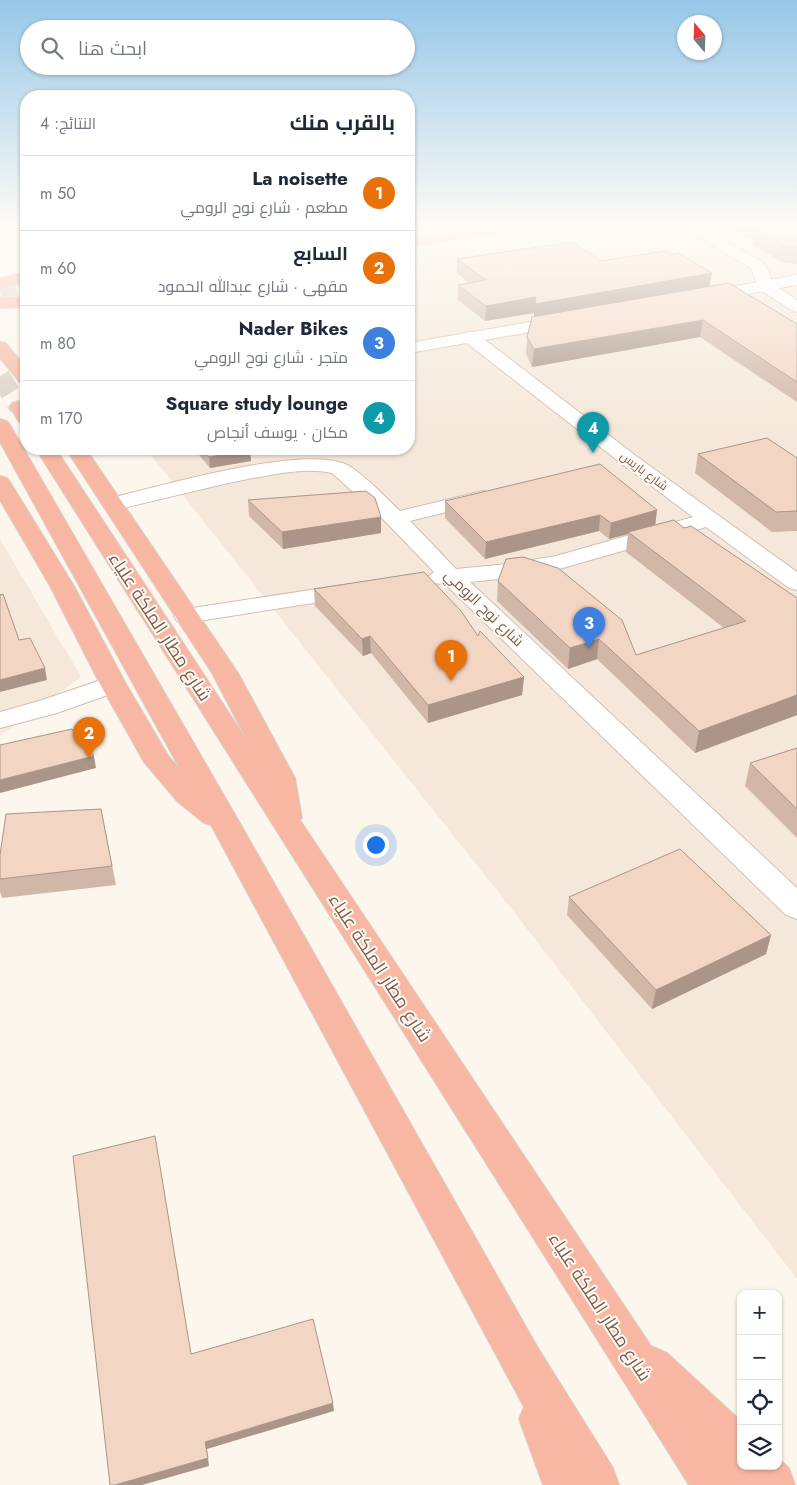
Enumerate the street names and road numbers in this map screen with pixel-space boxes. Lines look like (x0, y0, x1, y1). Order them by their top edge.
street label: شارع باريس (616, 447, 672, 495)
street label: شارع مطار الملكة علياء (102, 548, 218, 706)
street label: شارع نوح الرومي (439, 564, 529, 652)
street label: شارع مطار الملكة علياء (322, 889, 438, 1047)
street label: شارع مطار الملكة علياء (542, 1228, 658, 1386)

